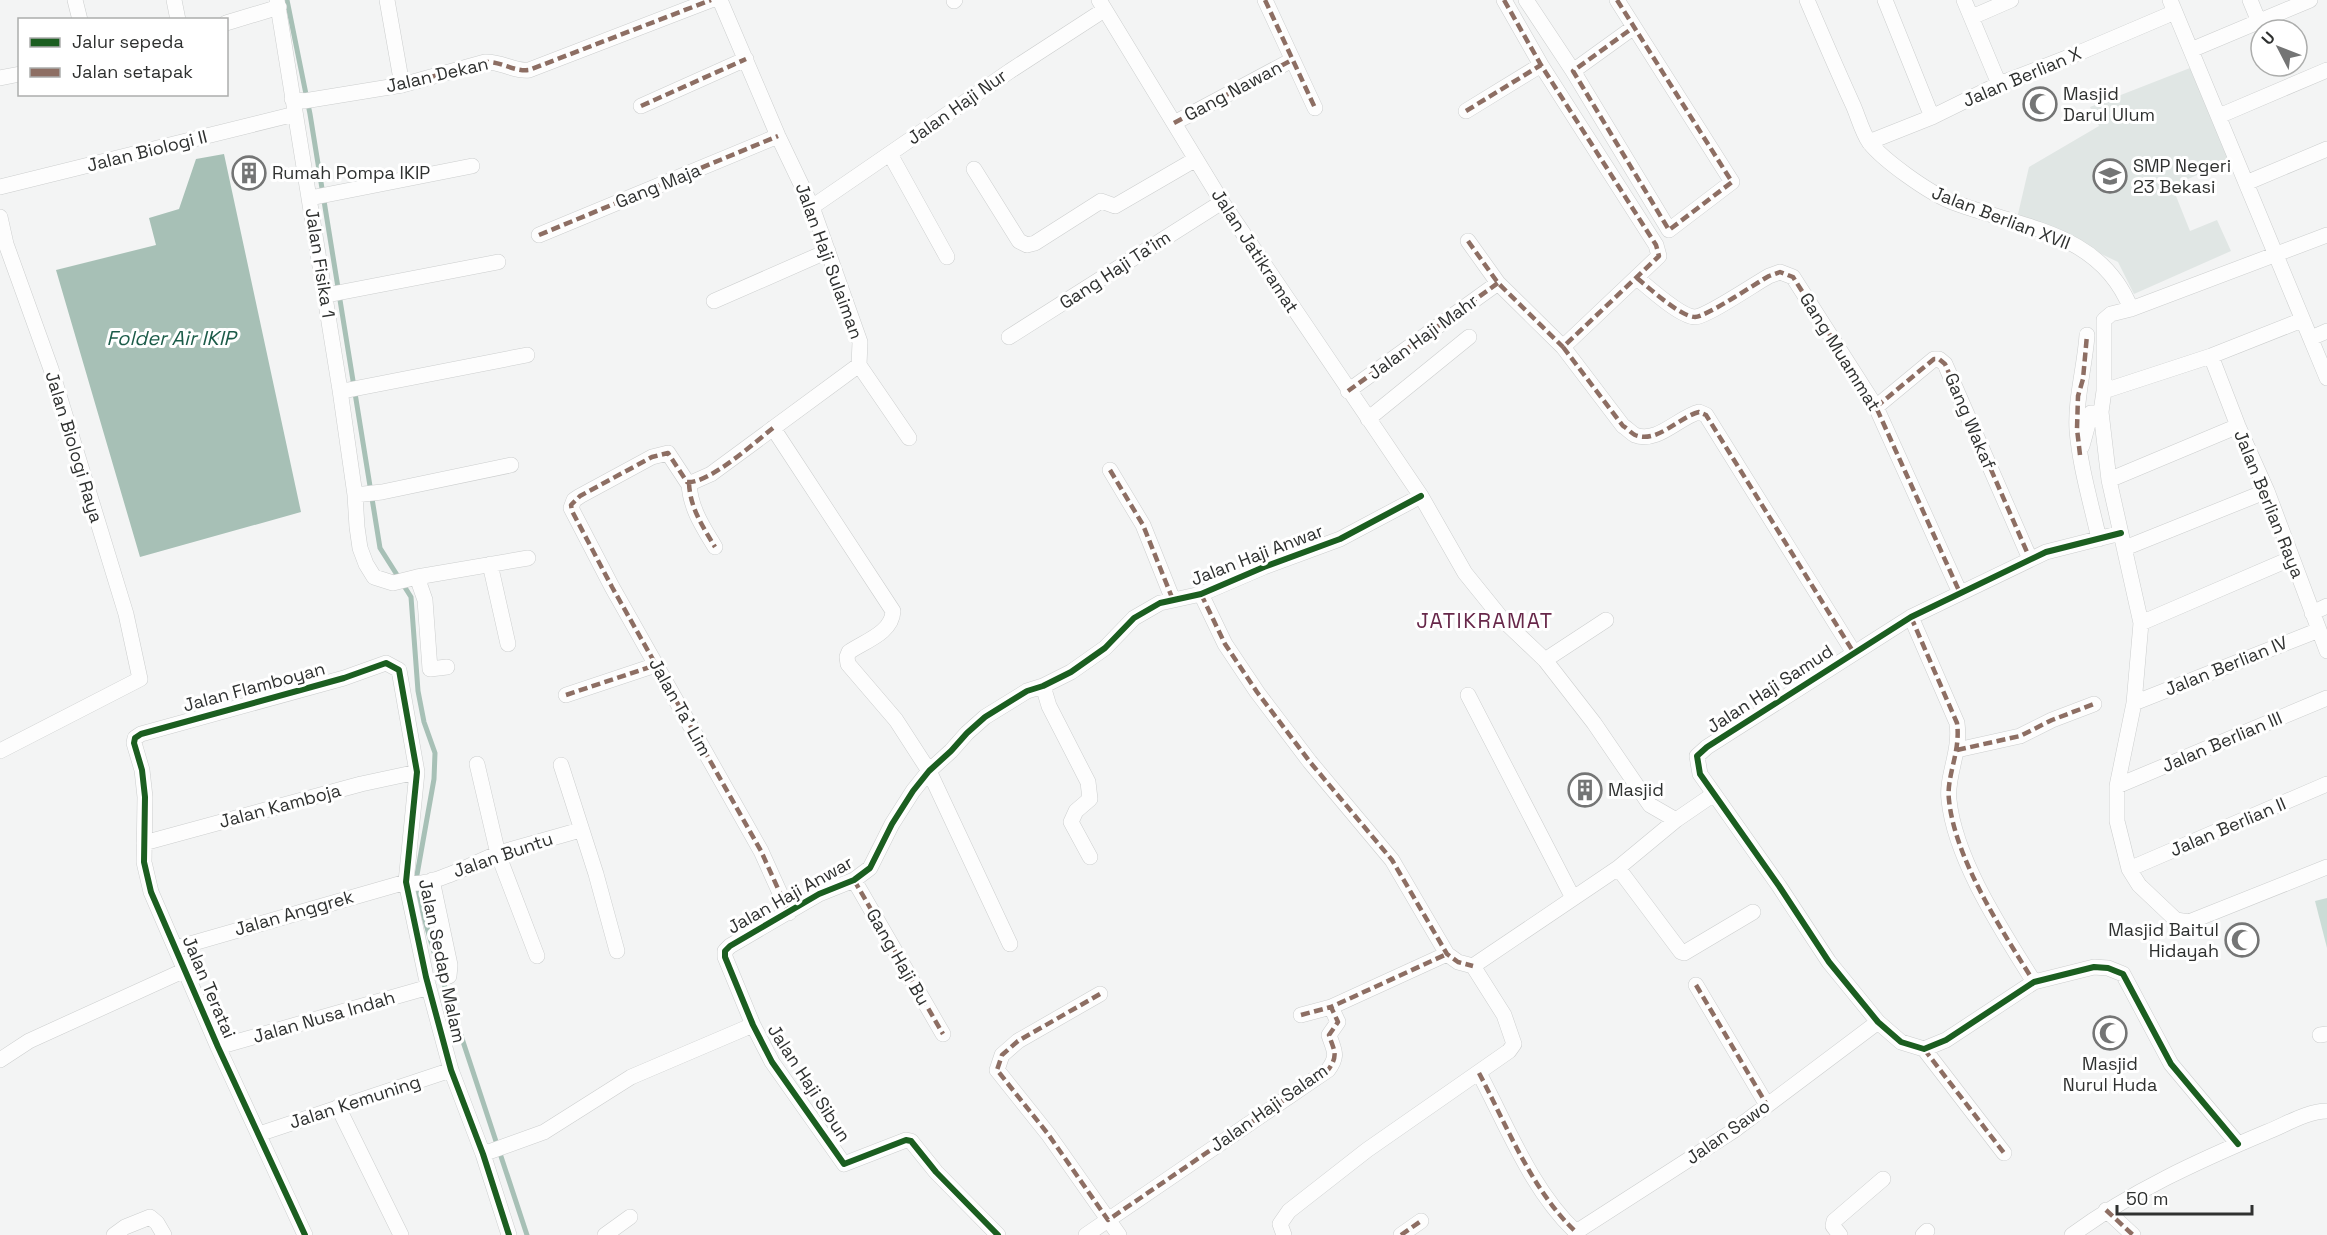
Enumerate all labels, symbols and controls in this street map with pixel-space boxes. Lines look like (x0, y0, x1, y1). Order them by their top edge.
legend (18, 18, 228, 96)
north arrow (2249, 18, 2309, 78)
text: U (2257, 27, 2280, 49)
text: Jalur sepeda (72, 30, 184, 53)
street label: Jalan Berlian X (1959, 41, 2085, 112)
street label: Jalan Dekan (383, 52, 490, 97)
street label: Gang Nawan (1180, 55, 1286, 126)
text: Jalan setapak (72, 60, 193, 83)
street label: Jalan Haji Nur (902, 64, 1011, 149)
place label: Masjid Darul Ulum (2063, 82, 2155, 126)
mosque icon: Masjid Darul Ulum (2022, 86, 2058, 122)
street label: Jalan Biologi II (84, 124, 210, 177)
place label: SMP Negeri 23 Bekasi (2133, 154, 2231, 198)
building icon: Rumah Pompa IKIP (231, 155, 267, 191)
street label: Gang Maja (612, 158, 704, 213)
school or university icon: SMP Negeri 23 Bekasi (2092, 158, 2128, 194)
place label: Rumah Pompa IKIP (272, 161, 430, 184)
street label: Jalan Haji Sulaiman (790, 180, 868, 342)
street label: Jalan Berlian XVII (1929, 181, 2074, 255)
street label: Jalan Jatikramat (1207, 184, 1304, 317)
street label: Jalan Fisika 1 (300, 206, 341, 320)
street label: Gang Haji Ta’im (1055, 225, 1175, 314)
street label: Gang Muammat (1795, 288, 1886, 415)
street label: Jalan Haji Mahr (1363, 289, 1482, 384)
water label: Folder Air IKIP (106, 325, 239, 351)
street label: Jalan Biologi Raya (40, 368, 108, 525)
street label: Gang Wakaf (1940, 369, 2001, 472)
street label: Jalan Berlian Raya (2229, 426, 2310, 581)
street label: Jalan Haji Anwar (1187, 519, 1327, 590)
district label: JATIKRAMAT (1416, 607, 1554, 634)
street label: Jalan Berlian IV (2161, 630, 2291, 701)
street label: Jalan Haji Samud (1702, 639, 1837, 738)
street label: Jalan Ta' Lim (644, 654, 717, 760)
street label: Jalan Flamboyan (180, 657, 327, 717)
street label: Jalan Berlian III (2158, 706, 2285, 777)
building icon: Masjid (1567, 772, 1603, 808)
street label: Jalan Kamboja (216, 778, 343, 833)
place label: Masjid (1608, 778, 1664, 801)
street label: Jalan Berlian II (2166, 792, 2289, 861)
street label: Jalan Buntu (450, 827, 556, 882)
street label: Jalan Haji Anwar (723, 850, 857, 939)
street label: Jalan Sedap Malam (414, 877, 471, 1045)
street label: Jalan Anggrek (232, 884, 356, 941)
street label: Gang Haji Bu (861, 904, 935, 1009)
place label: Masjid Baitul Hidayah (2108, 918, 2219, 962)
mosque icon: Masjid Baitul Hidayah (2224, 922, 2260, 958)
street label: Jalan Teratai (178, 932, 241, 1042)
street label: Jalan Nusa Indah (250, 985, 398, 1048)
mosque icon: Masjid Nurul Huda (2092, 1015, 2128, 1051)
street label: Jalan Haji Sibun (763, 1020, 856, 1146)
place label: Masjid Nurul Huda (2063, 1052, 2157, 1096)
street label: Jalan Haji Salam (1205, 1059, 1332, 1157)
street label: Jalan Kemuning (286, 1069, 423, 1134)
street label: Jalan Sawo (1681, 1094, 1774, 1169)
scale bar (2117, 1178, 2252, 1216)
text: 50 m (2126, 1187, 2168, 1210)

